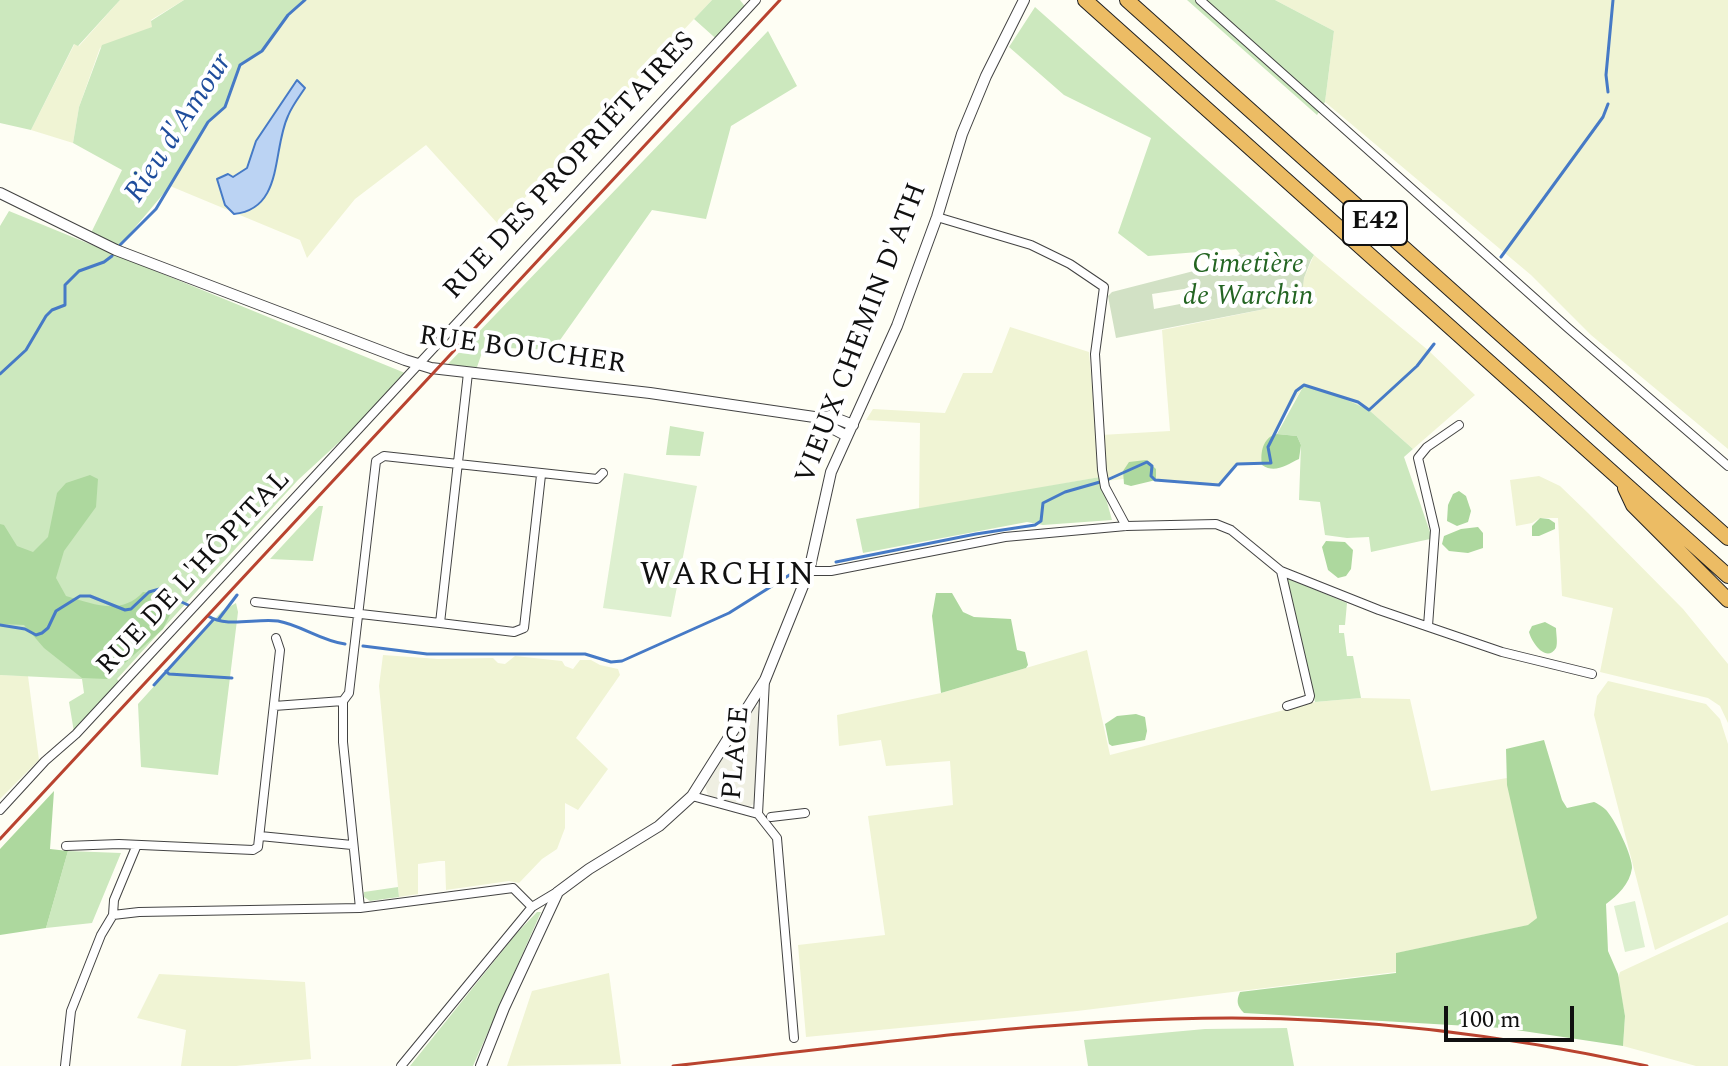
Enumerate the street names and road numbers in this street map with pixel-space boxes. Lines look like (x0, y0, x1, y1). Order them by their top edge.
street label: RUE DES PROPRIÉTAIRES (438, 26, 704, 308)
street label: VIEUX CHEMIN D'ATH (790, 179, 936, 489)
road number: E42 (1343, 201, 1407, 245)
street label: RUE BOUCHER (416, 321, 628, 383)
street label: RUE DE L'HÔPITAL (91, 464, 299, 684)
street label: PLACE (717, 705, 759, 801)

